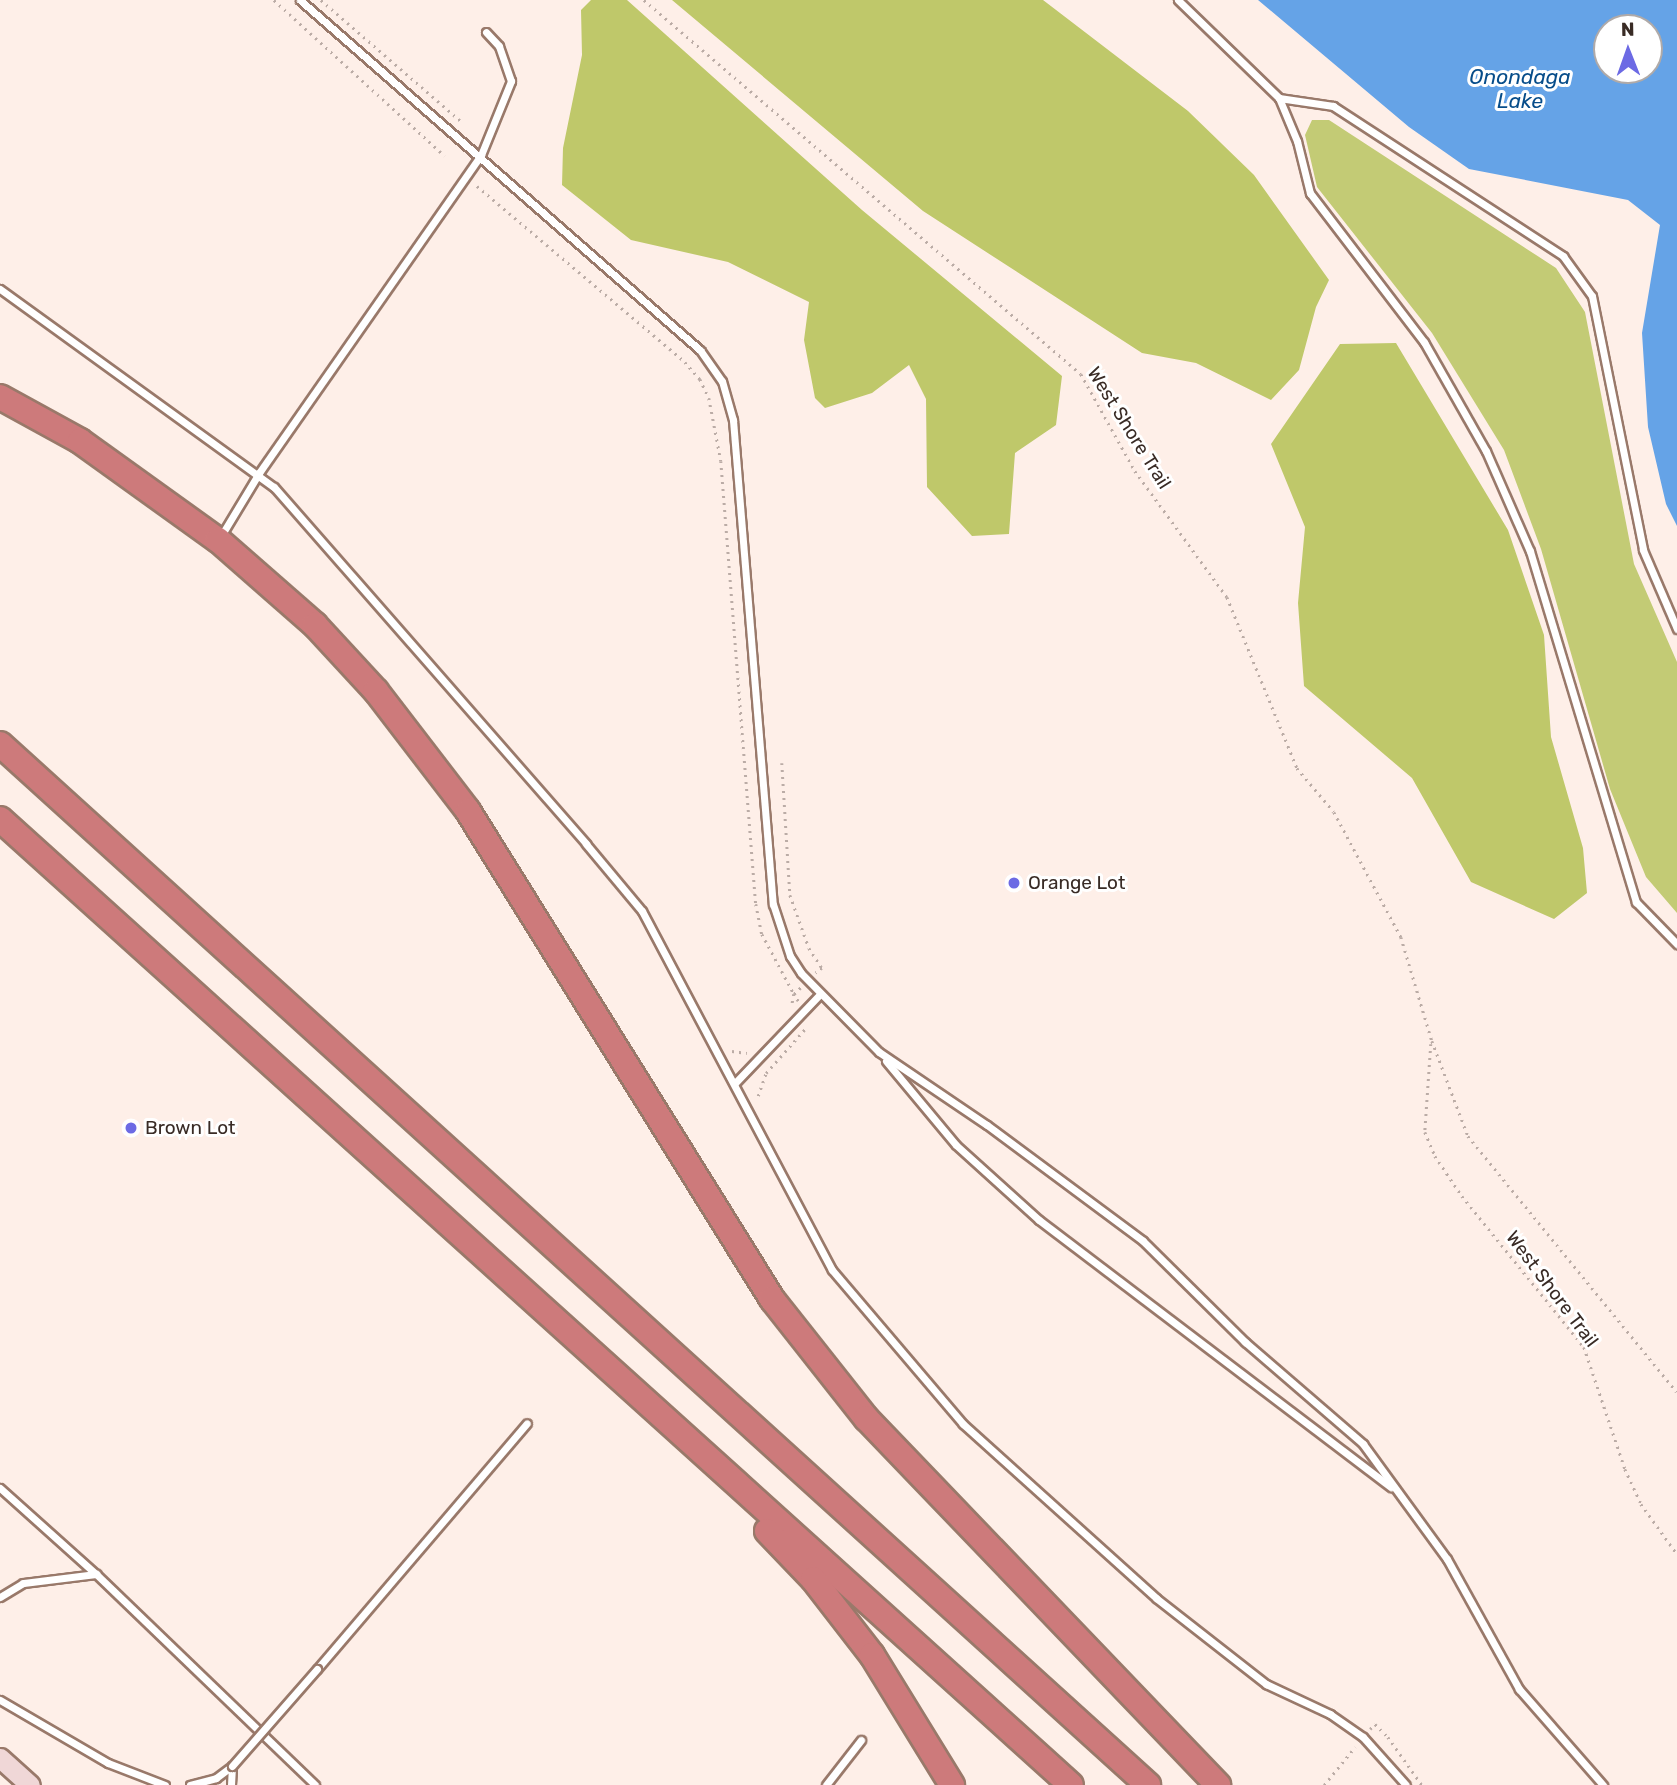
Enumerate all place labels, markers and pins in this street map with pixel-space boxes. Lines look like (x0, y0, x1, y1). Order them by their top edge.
place label: Orange Lot (1028, 872, 1125, 894)
marker: Orange Lot (1006, 875, 1022, 891)
place label: Brown Lot (145, 1117, 236, 1139)
marker: Brown Lot (123, 1120, 139, 1136)

